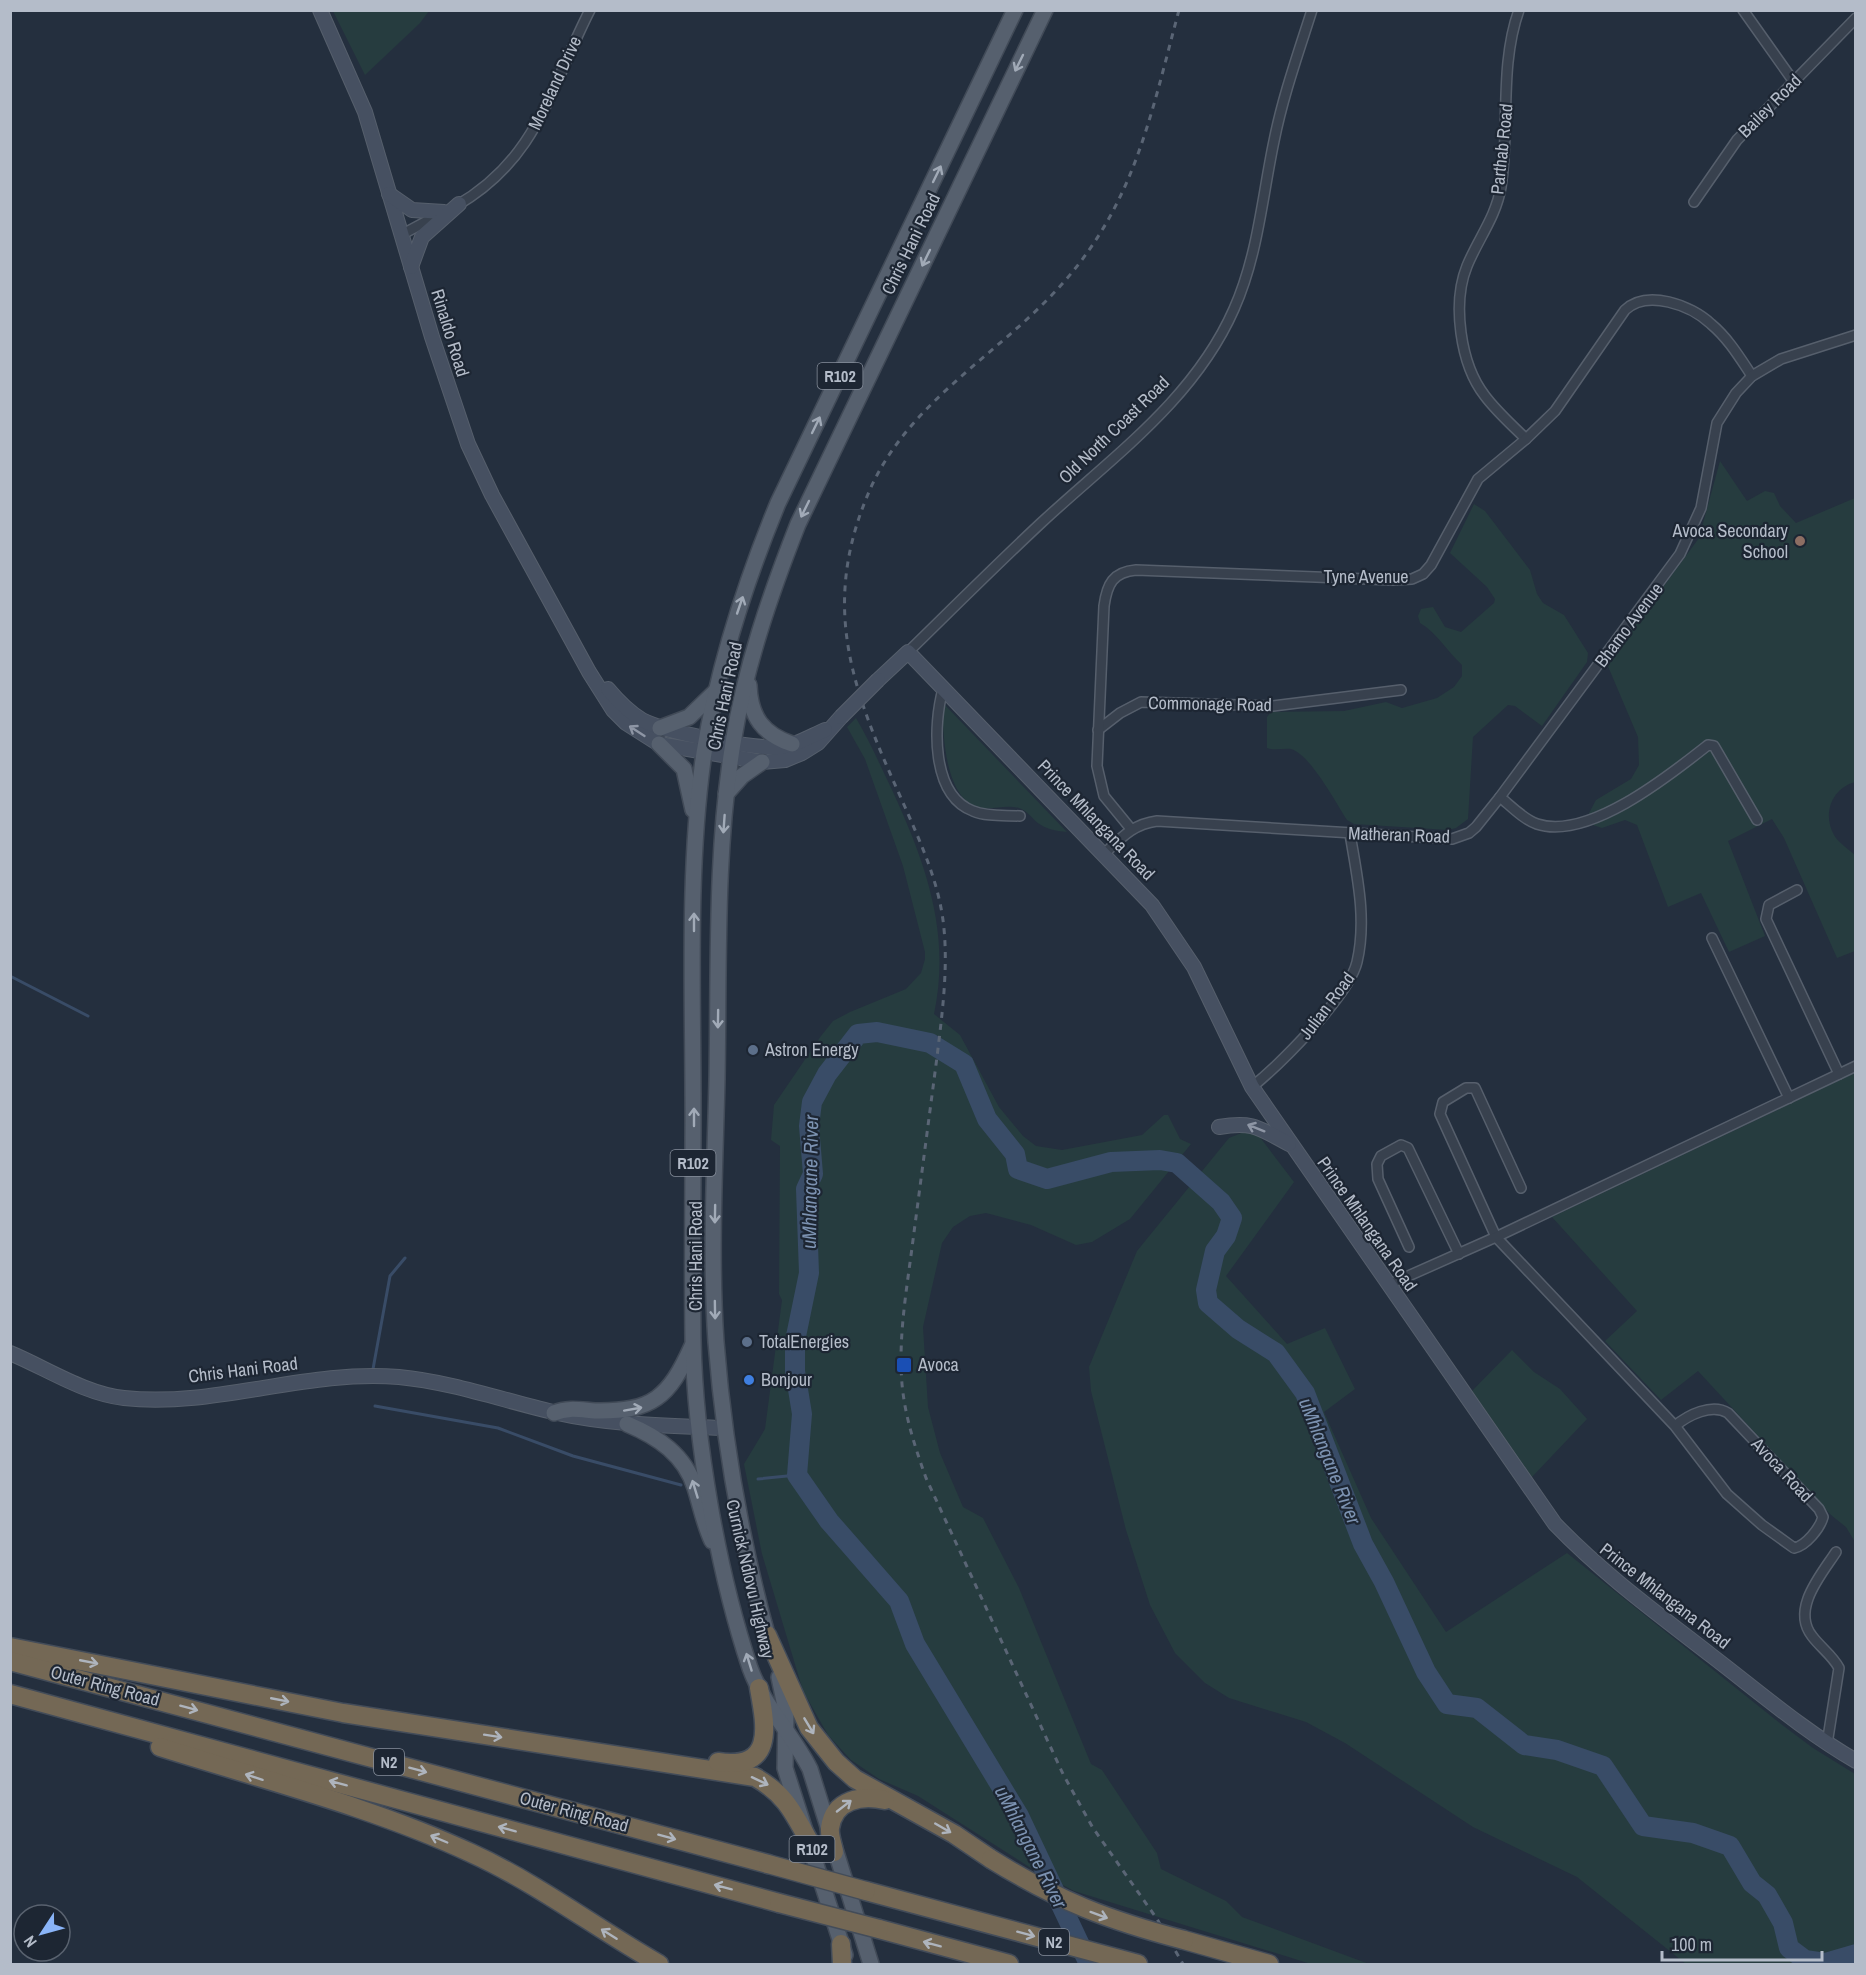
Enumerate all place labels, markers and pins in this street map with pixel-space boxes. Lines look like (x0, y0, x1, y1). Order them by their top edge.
place label: Avoca Secondary School (1672, 518, 1789, 564)
marker: Avoca Secondary School (1793, 534, 1807, 548)
place label: Astron Energy (764, 1037, 859, 1062)
marker: Astron Energy (746, 1043, 760, 1057)
place label: TotalEnergies (759, 1329, 849, 1354)
marker: TotalEnergies (740, 1335, 754, 1349)
place label: Avoca (917, 1352, 959, 1377)
marker: Avoca (895, 1356, 913, 1374)
place label: Bonjour (761, 1367, 812, 1392)
marker: Bonjour (742, 1373, 756, 1387)

